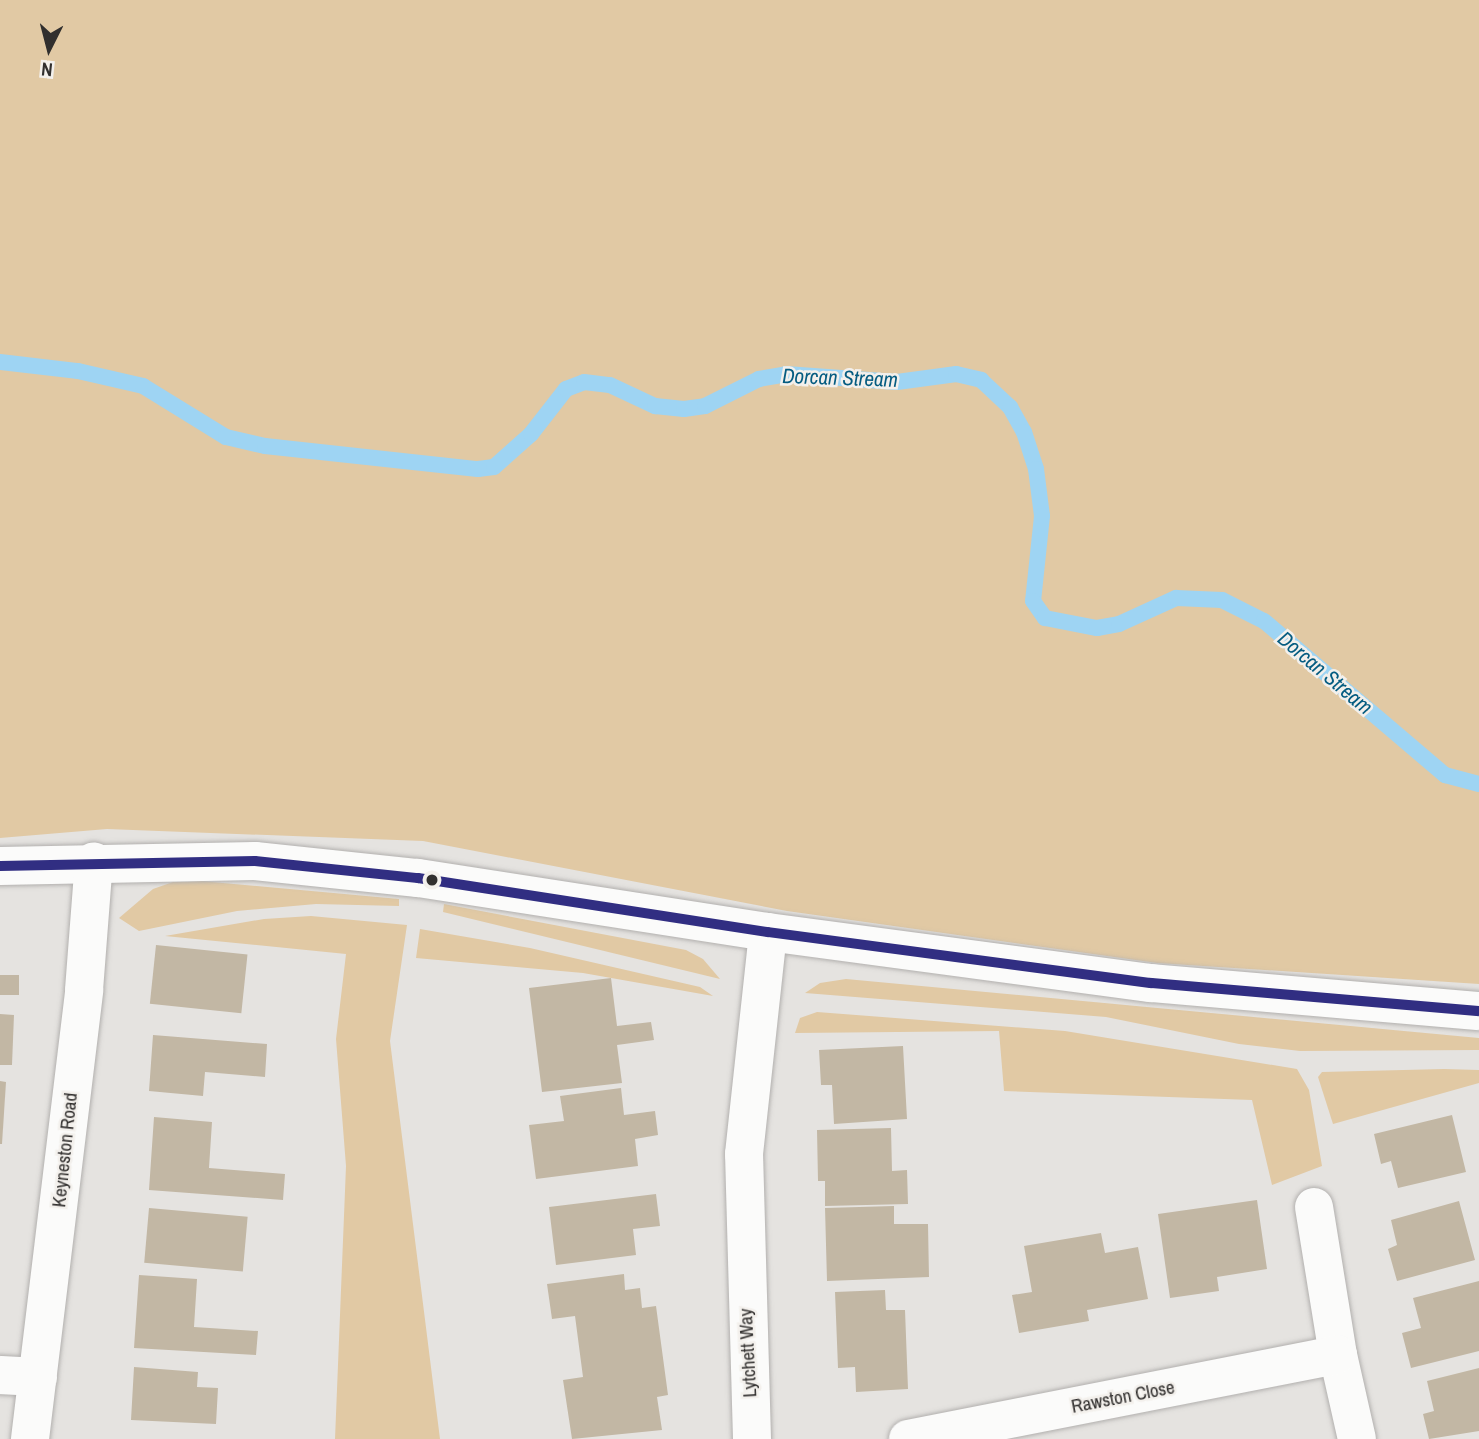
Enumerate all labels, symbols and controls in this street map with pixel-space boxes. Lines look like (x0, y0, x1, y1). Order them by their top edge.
north arrow (14, 14, 84, 84)
text: N (40, 56, 54, 83)
water label: Dorcan Stream (782, 363, 898, 393)
water label: Dorcan Stream (1273, 626, 1377, 720)
unlabelled marker (425, 873, 439, 887)
street label: Keyneston Road (48, 1092, 82, 1208)
street label: Lytchett Way (734, 1308, 762, 1398)
street label: Rawston Close (1069, 1376, 1177, 1418)

